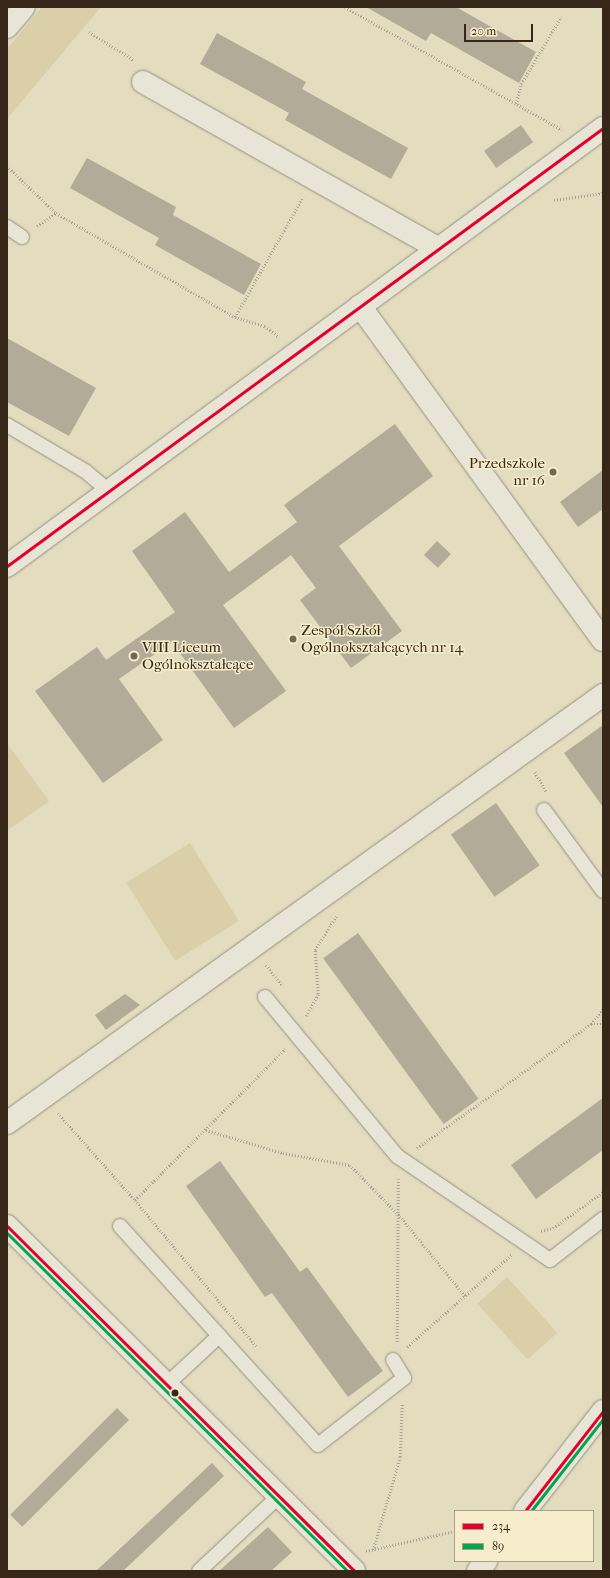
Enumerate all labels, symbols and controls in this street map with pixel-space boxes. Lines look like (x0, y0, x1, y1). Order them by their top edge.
scale bar (466, 16, 535, 42)
text: 20 m (471, 24, 496, 38)
place label: Przedszkole nr 16 (469, 454, 545, 489)
marker: Przedszkole nr 16 (548, 467, 558, 477)
place label: Zespół Szkół Ogólnokształcących nr 14 (301, 621, 463, 656)
marker: Zespół Szkół Ogólnokształcących nr 14 (288, 634, 298, 644)
place label: VIII Liceum Ogólnokształcące (142, 638, 253, 673)
marker: VIII Liceum Ogólnokształcące (129, 651, 139, 661)
unlabelled marker (170, 1388, 180, 1398)
legend (454, 1510, 594, 1562)
text: 234 (492, 1519, 510, 1533)
text: 89 (492, 1539, 504, 1553)

